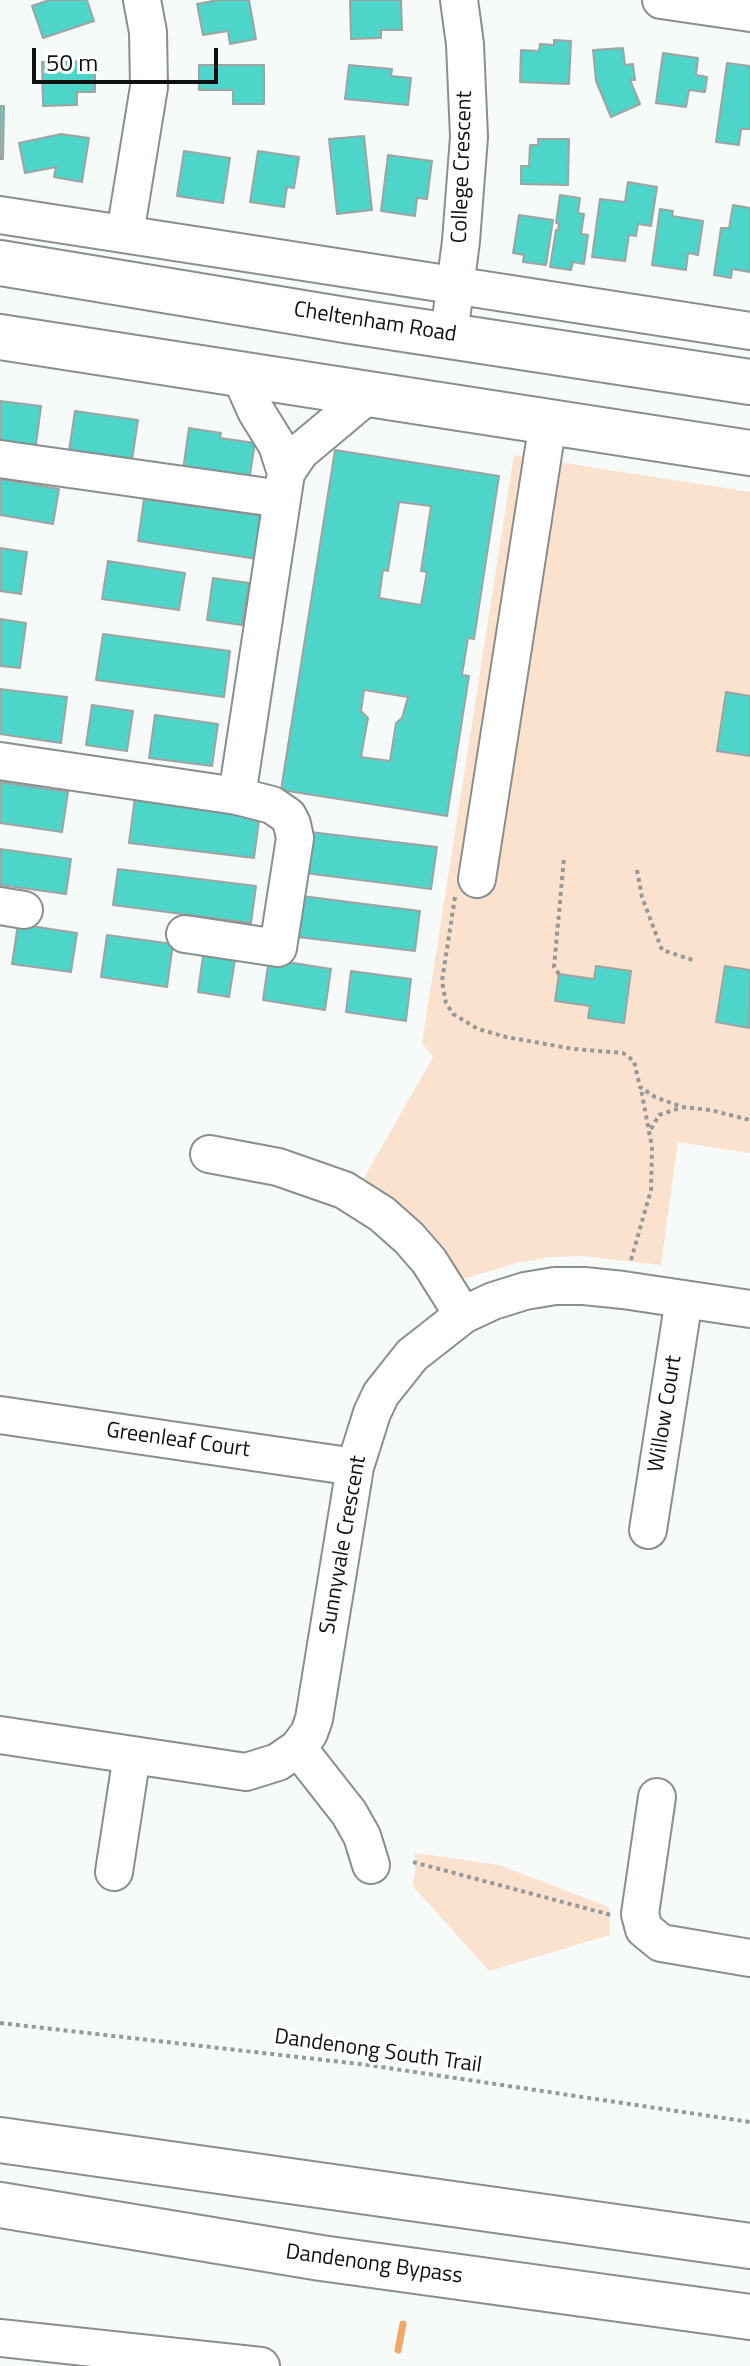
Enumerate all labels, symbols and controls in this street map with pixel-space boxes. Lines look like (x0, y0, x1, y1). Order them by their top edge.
scale bar (36, 32, 222, 82)
text: 50 m (46, 44, 98, 80)
street label: College Crescent (447, 90, 479, 244)
street label: Cheltenham Road (292, 297, 458, 349)
street label: Willow Court (644, 1354, 688, 1474)
street label: Greenleaf Court (105, 1418, 251, 1464)
street label: Sunnyvale Crescent (315, 1454, 373, 1636)
street label: Dandenong South Trail (273, 2024, 483, 2080)
street label: Dandenong Bypass (284, 2240, 464, 2290)

